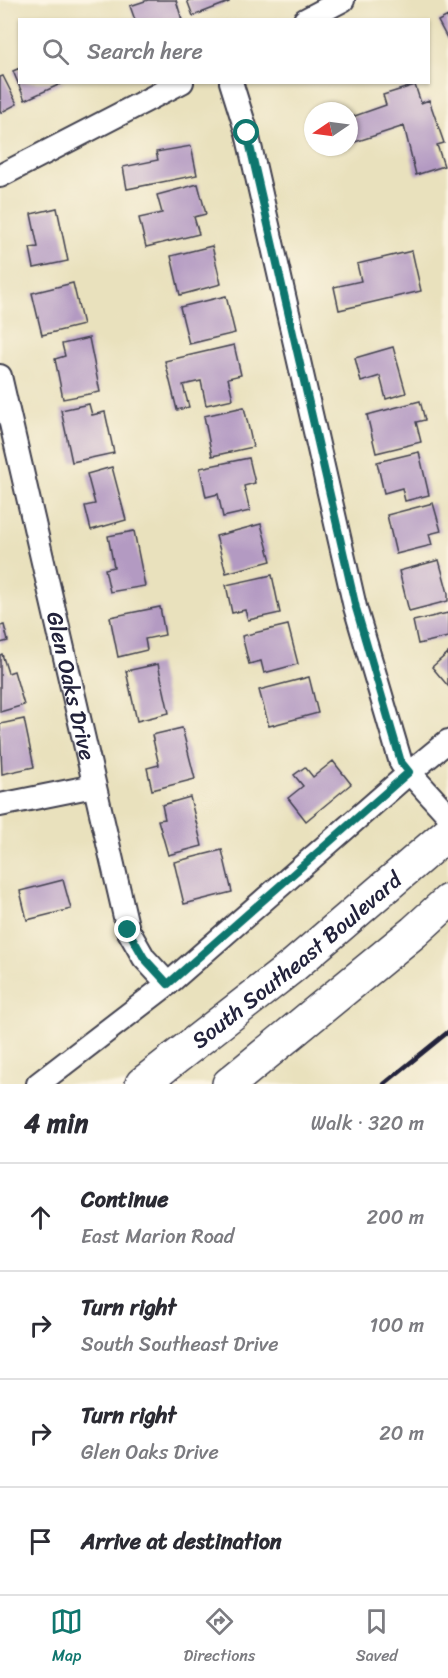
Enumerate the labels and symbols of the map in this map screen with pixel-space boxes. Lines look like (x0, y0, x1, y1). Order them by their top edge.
north arrow (304, 102, 358, 156)
route start (233, 119, 259, 145)
street label: Glen Oaks Drive (36, 608, 108, 764)
street label: South Southeast Boulevard (182, 860, 412, 1059)
route end (114, 916, 140, 942)

